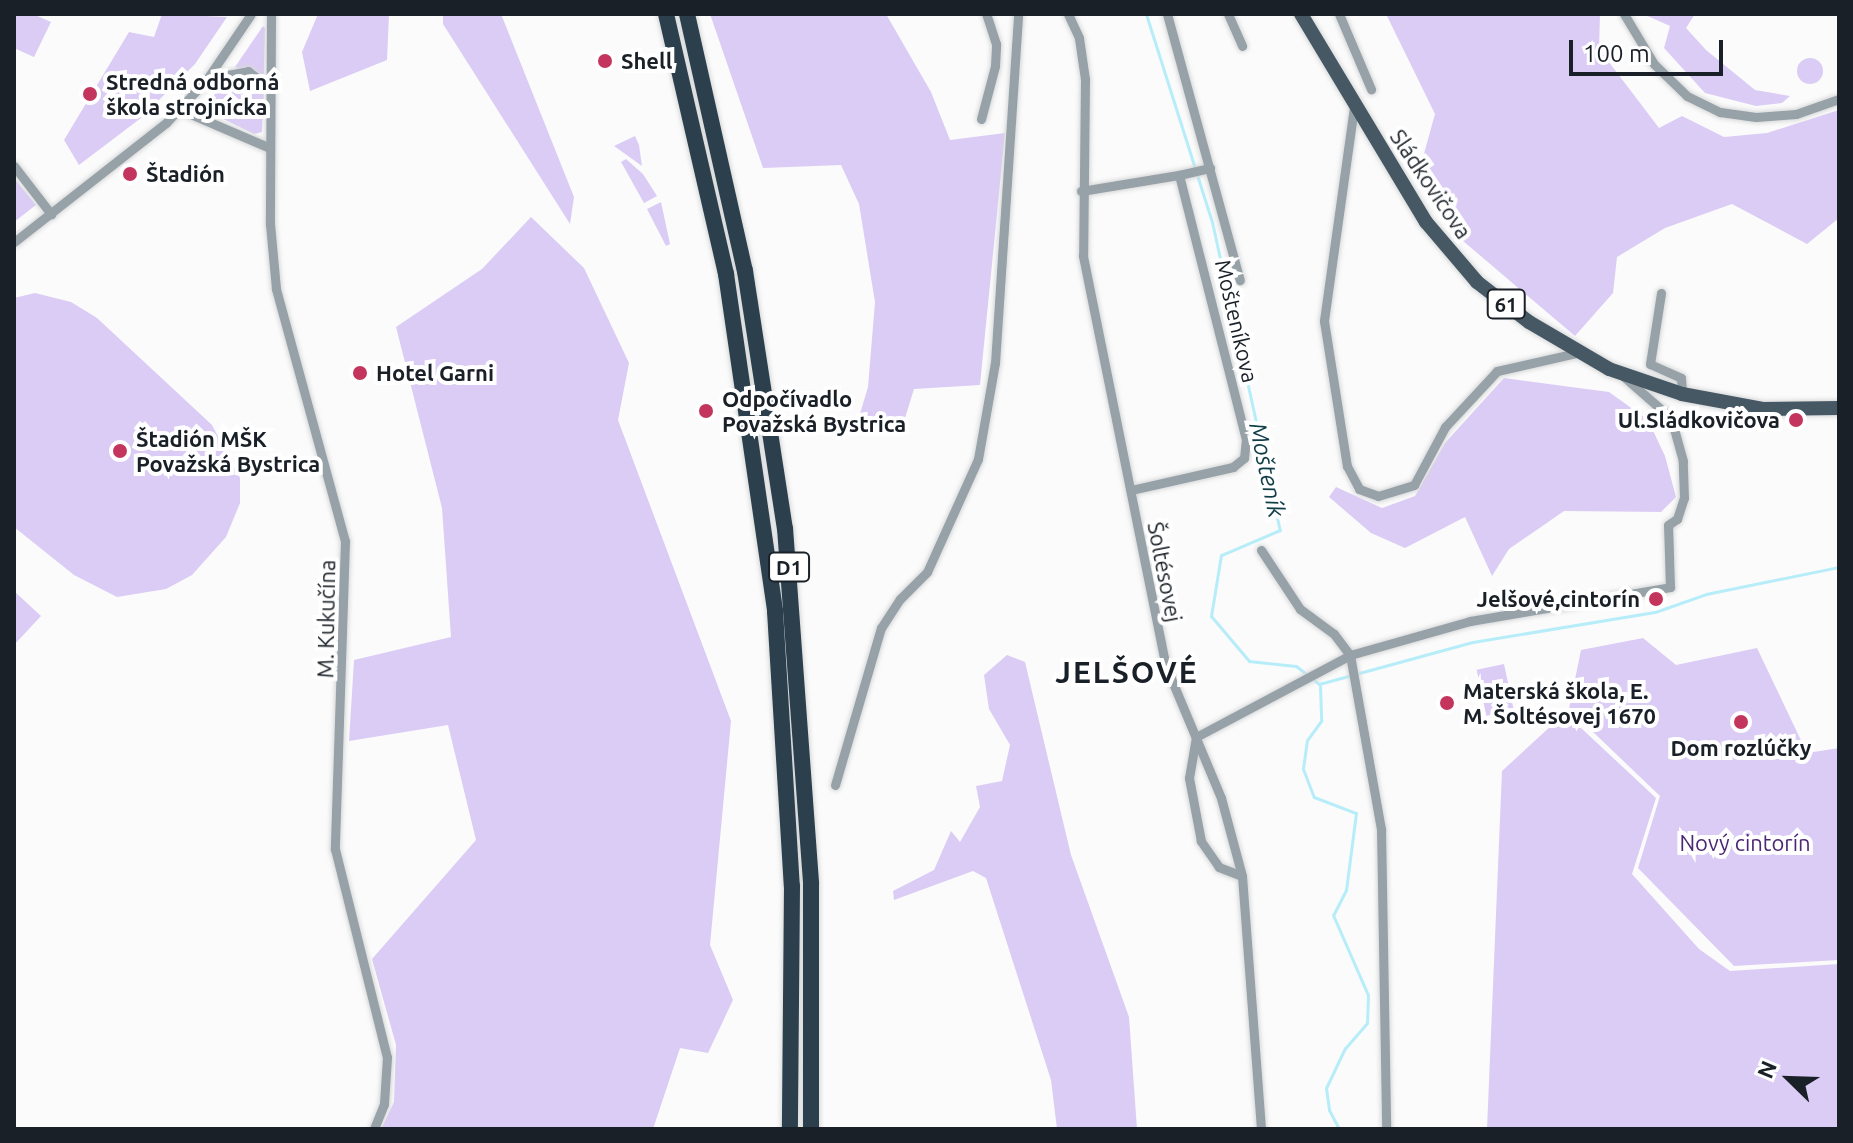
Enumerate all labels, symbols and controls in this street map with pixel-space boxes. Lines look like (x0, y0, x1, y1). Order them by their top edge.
scale bar (1573, 24, 1727, 74)
text: 100 m (1583, 40, 1650, 67)
place label: Shell (621, 48, 672, 74)
marker: Shell (596, 52, 614, 70)
place label: Stredná odborná škola strojnícka (106, 68, 279, 120)
marker: Stredná odborná škola strojnícka (81, 85, 99, 103)
street label: Sládkovičova (1385, 124, 1477, 244)
place label: Štadión (146, 161, 225, 187)
marker: Štadión (121, 165, 139, 183)
street label: Mošteníkova (1210, 257, 1264, 385)
road number: 61 (1486, 288, 1526, 320)
place label: Hotel Garni (376, 360, 494, 386)
marker: Hotel Garni (351, 364, 369, 382)
place label: Odpočívadlo Považská Bystrica (722, 385, 906, 436)
marker: Odpočívadlo Považská Bystrica (697, 402, 715, 420)
place label: Ul.Sládkovičova (1618, 407, 1780, 433)
marker: Ul.Sládkovičova (1787, 411, 1805, 429)
water label: Mošteník (1243, 420, 1291, 520)
place label: Štadión MŠK Považská Bystrica (136, 425, 320, 476)
marker: Štadión MŠK Považská Bystrica (111, 442, 129, 460)
street label: Šoltésovej (1142, 520, 1188, 624)
road number: D1 (767, 551, 811, 583)
street label: M. Kukučína (312, 560, 340, 678)
place label: Jelšové,cintorín (1477, 586, 1640, 612)
marker: Jelšové,cintorín (1647, 590, 1665, 608)
district label: JELŠOVÉ (1055, 654, 1199, 690)
place label: Materská škola, E. M. Šoltésovej 1670 (1463, 677, 1656, 728)
marker: Materská škola, E. M. Šoltésovej 1670 (1438, 694, 1456, 712)
marker: Dom rozlúčky (1732, 713, 1750, 731)
place label: Dom rozlúčky (1671, 735, 1811, 761)
park label: Nový cintorín (1679, 830, 1811, 856)
north arrow (1749, 1039, 1829, 1119)
text: N (1752, 1057, 1781, 1082)

